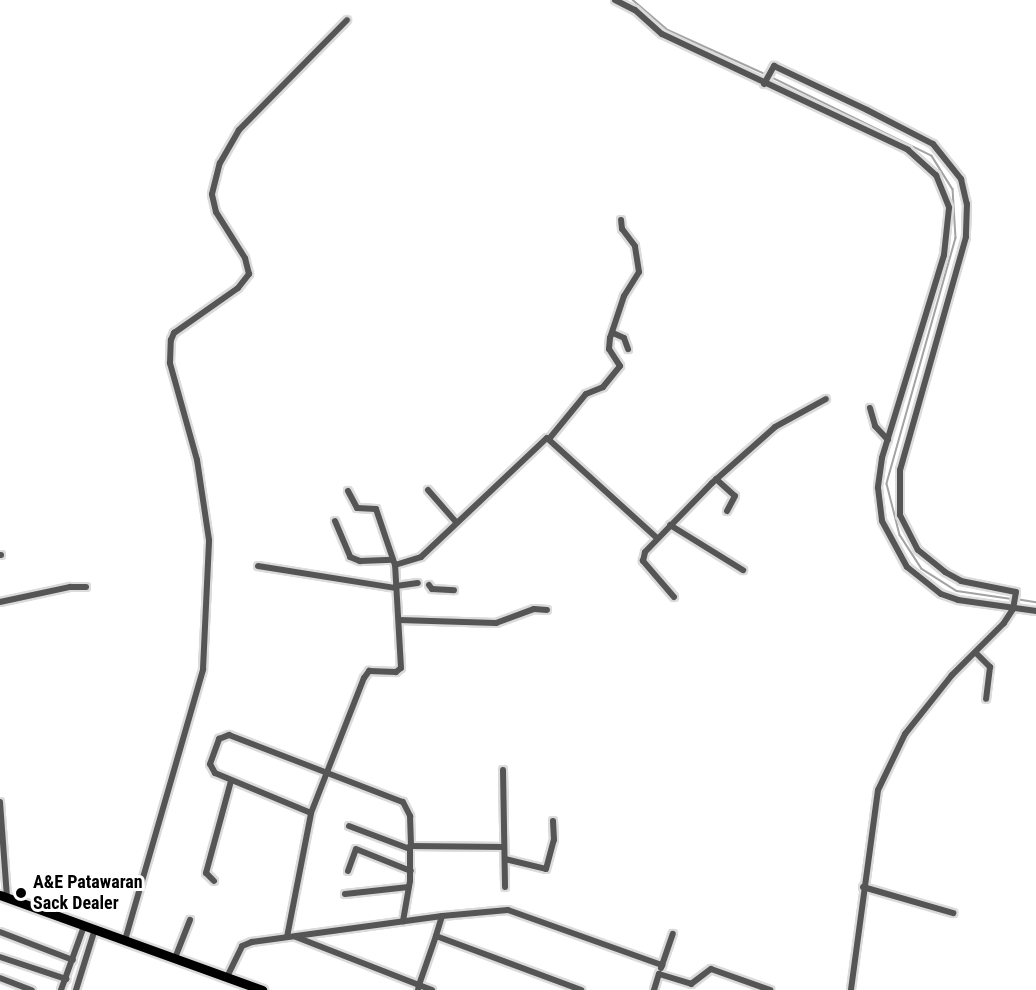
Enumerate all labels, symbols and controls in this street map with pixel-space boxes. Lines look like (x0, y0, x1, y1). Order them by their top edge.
place label: A&E Patawaran Sack Dealer (33, 872, 143, 914)
marker: A&E Patawaran Sack Dealer (14, 886, 28, 900)

